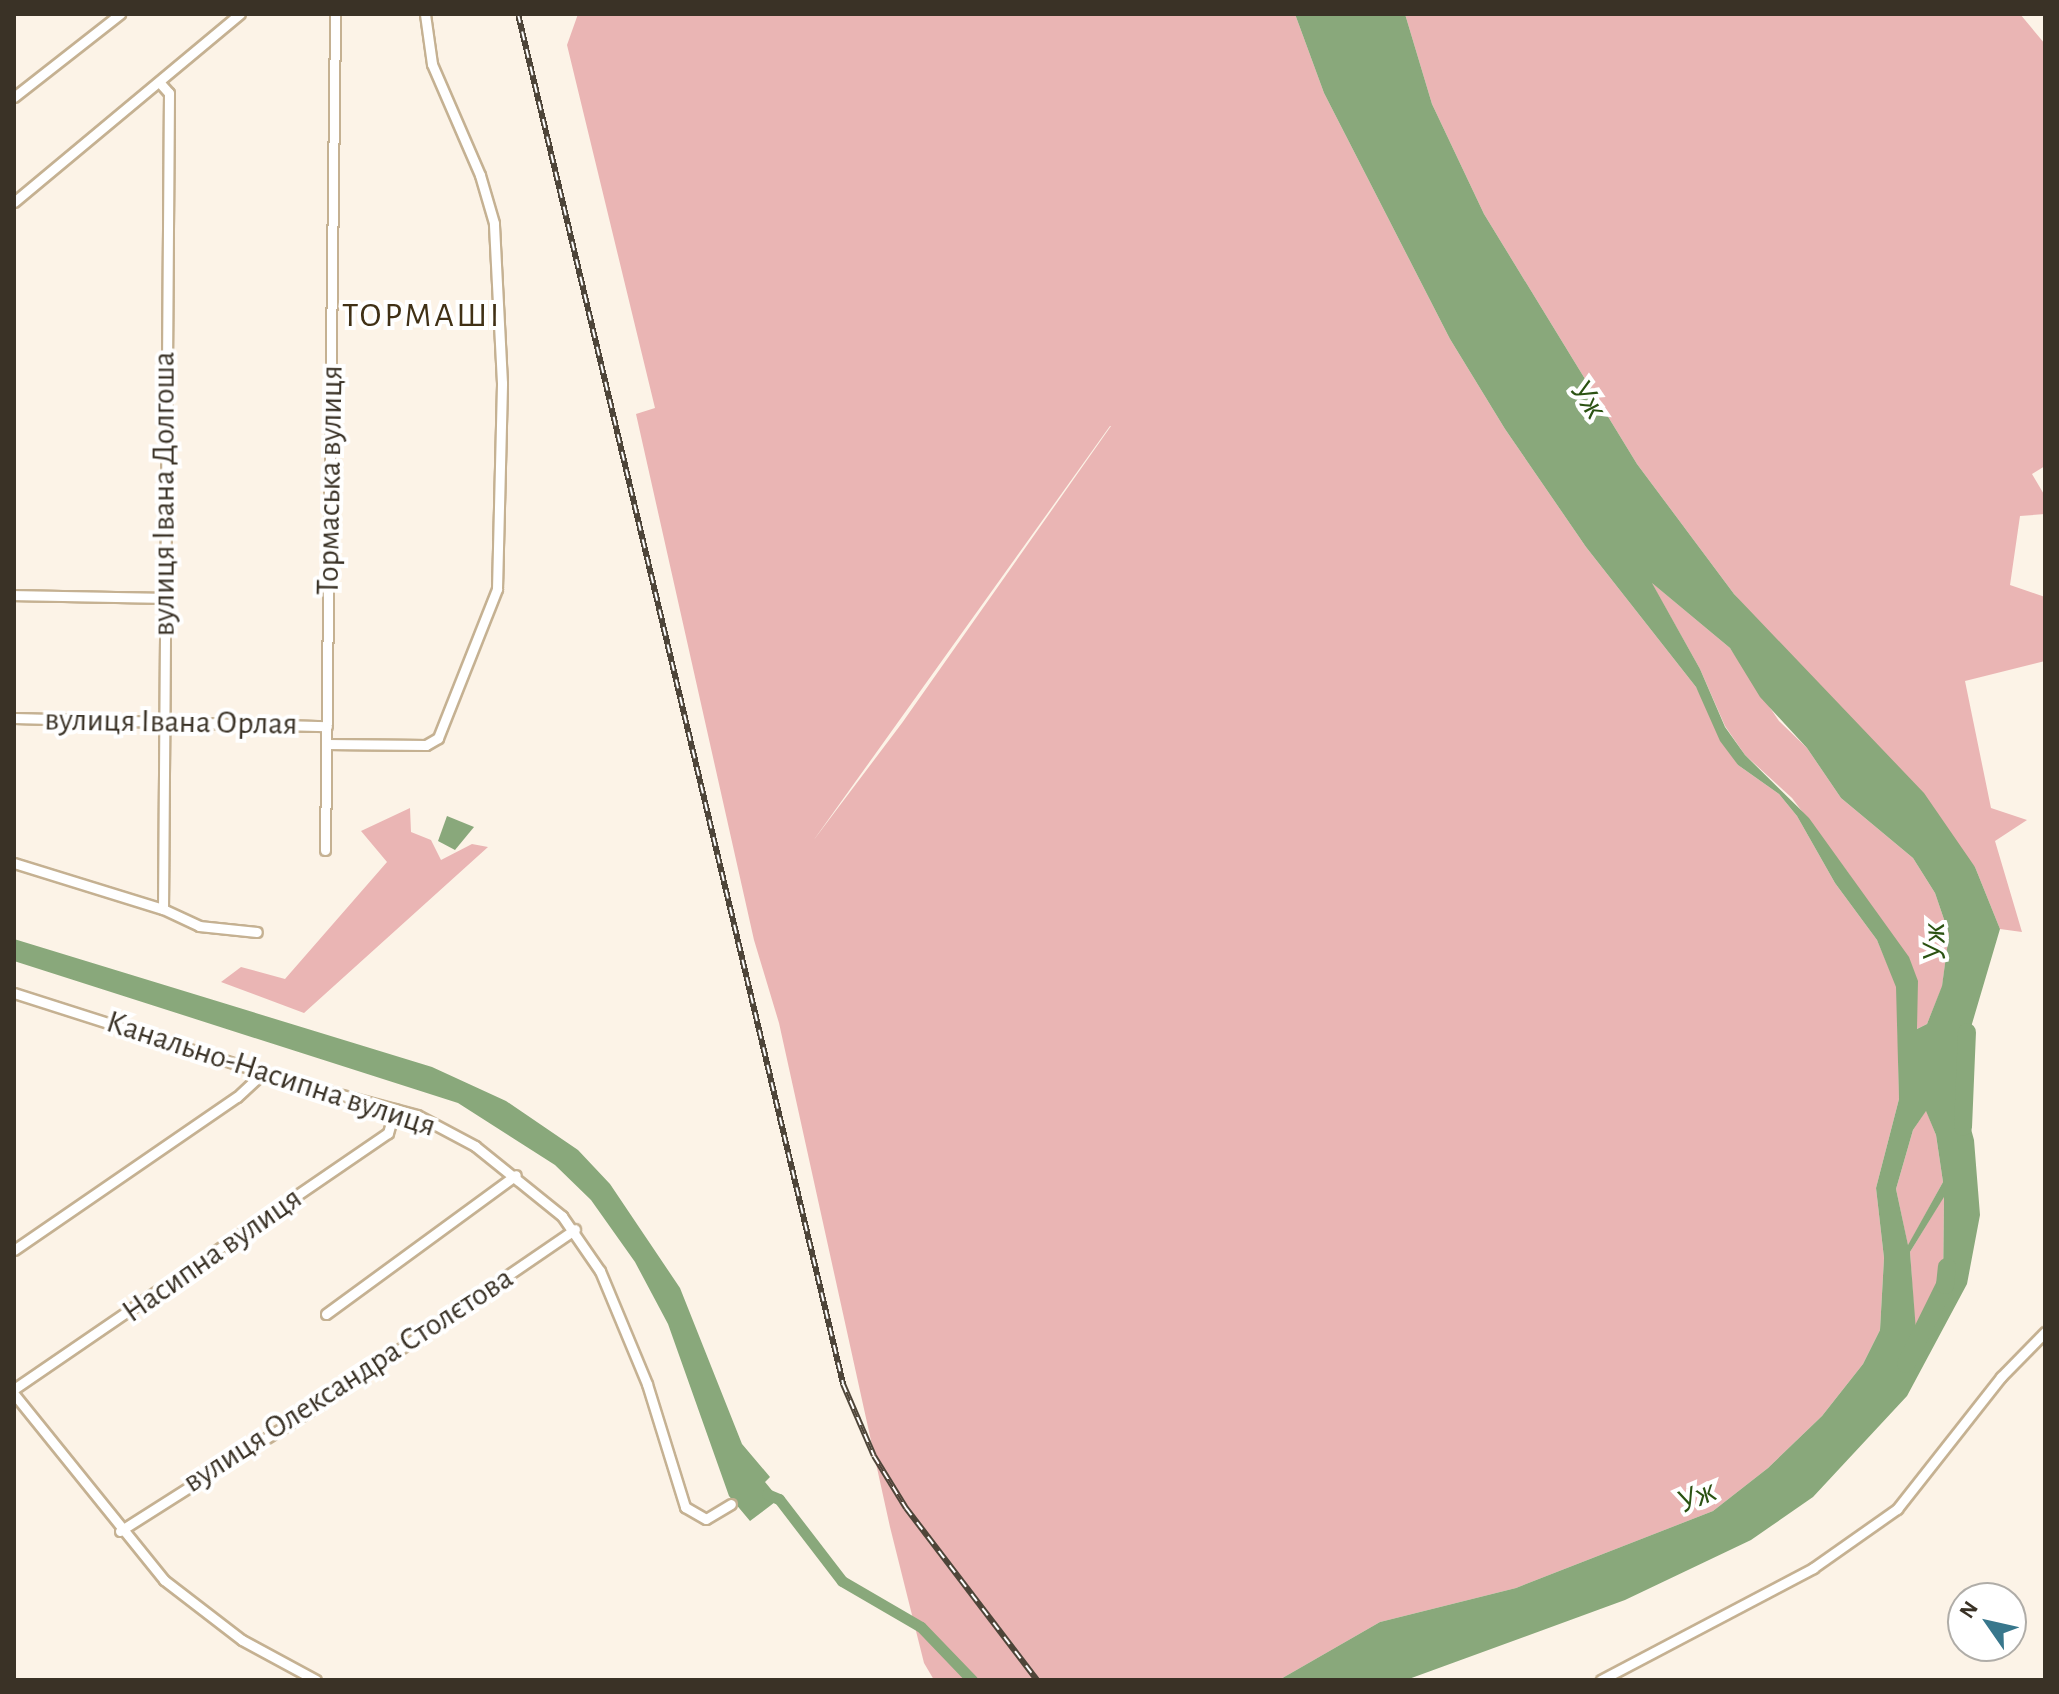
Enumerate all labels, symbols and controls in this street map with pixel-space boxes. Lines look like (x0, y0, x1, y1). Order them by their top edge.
district label: ТОРМАШІ (342, 297, 502, 337)
street label: вулиця Івана Долгоша (145, 352, 183, 636)
street label: Тормаська вулиця (309, 365, 351, 595)
water label: Уж (1560, 373, 1616, 427)
street label: вулиця Івана Орлая (44, 701, 298, 743)
water label: Уж (1914, 922, 1956, 962)
street label: Канально-Насипна вулиця (101, 1003, 441, 1145)
street label: Насипна вулиця (115, 1179, 309, 1331)
street label: вулиця Олександра Столєтова (176, 1259, 520, 1501)
water label: Уж (1671, 1471, 1723, 1523)
north arrow (1947, 1582, 2027, 1662)
text: N (1955, 1597, 1982, 1622)

